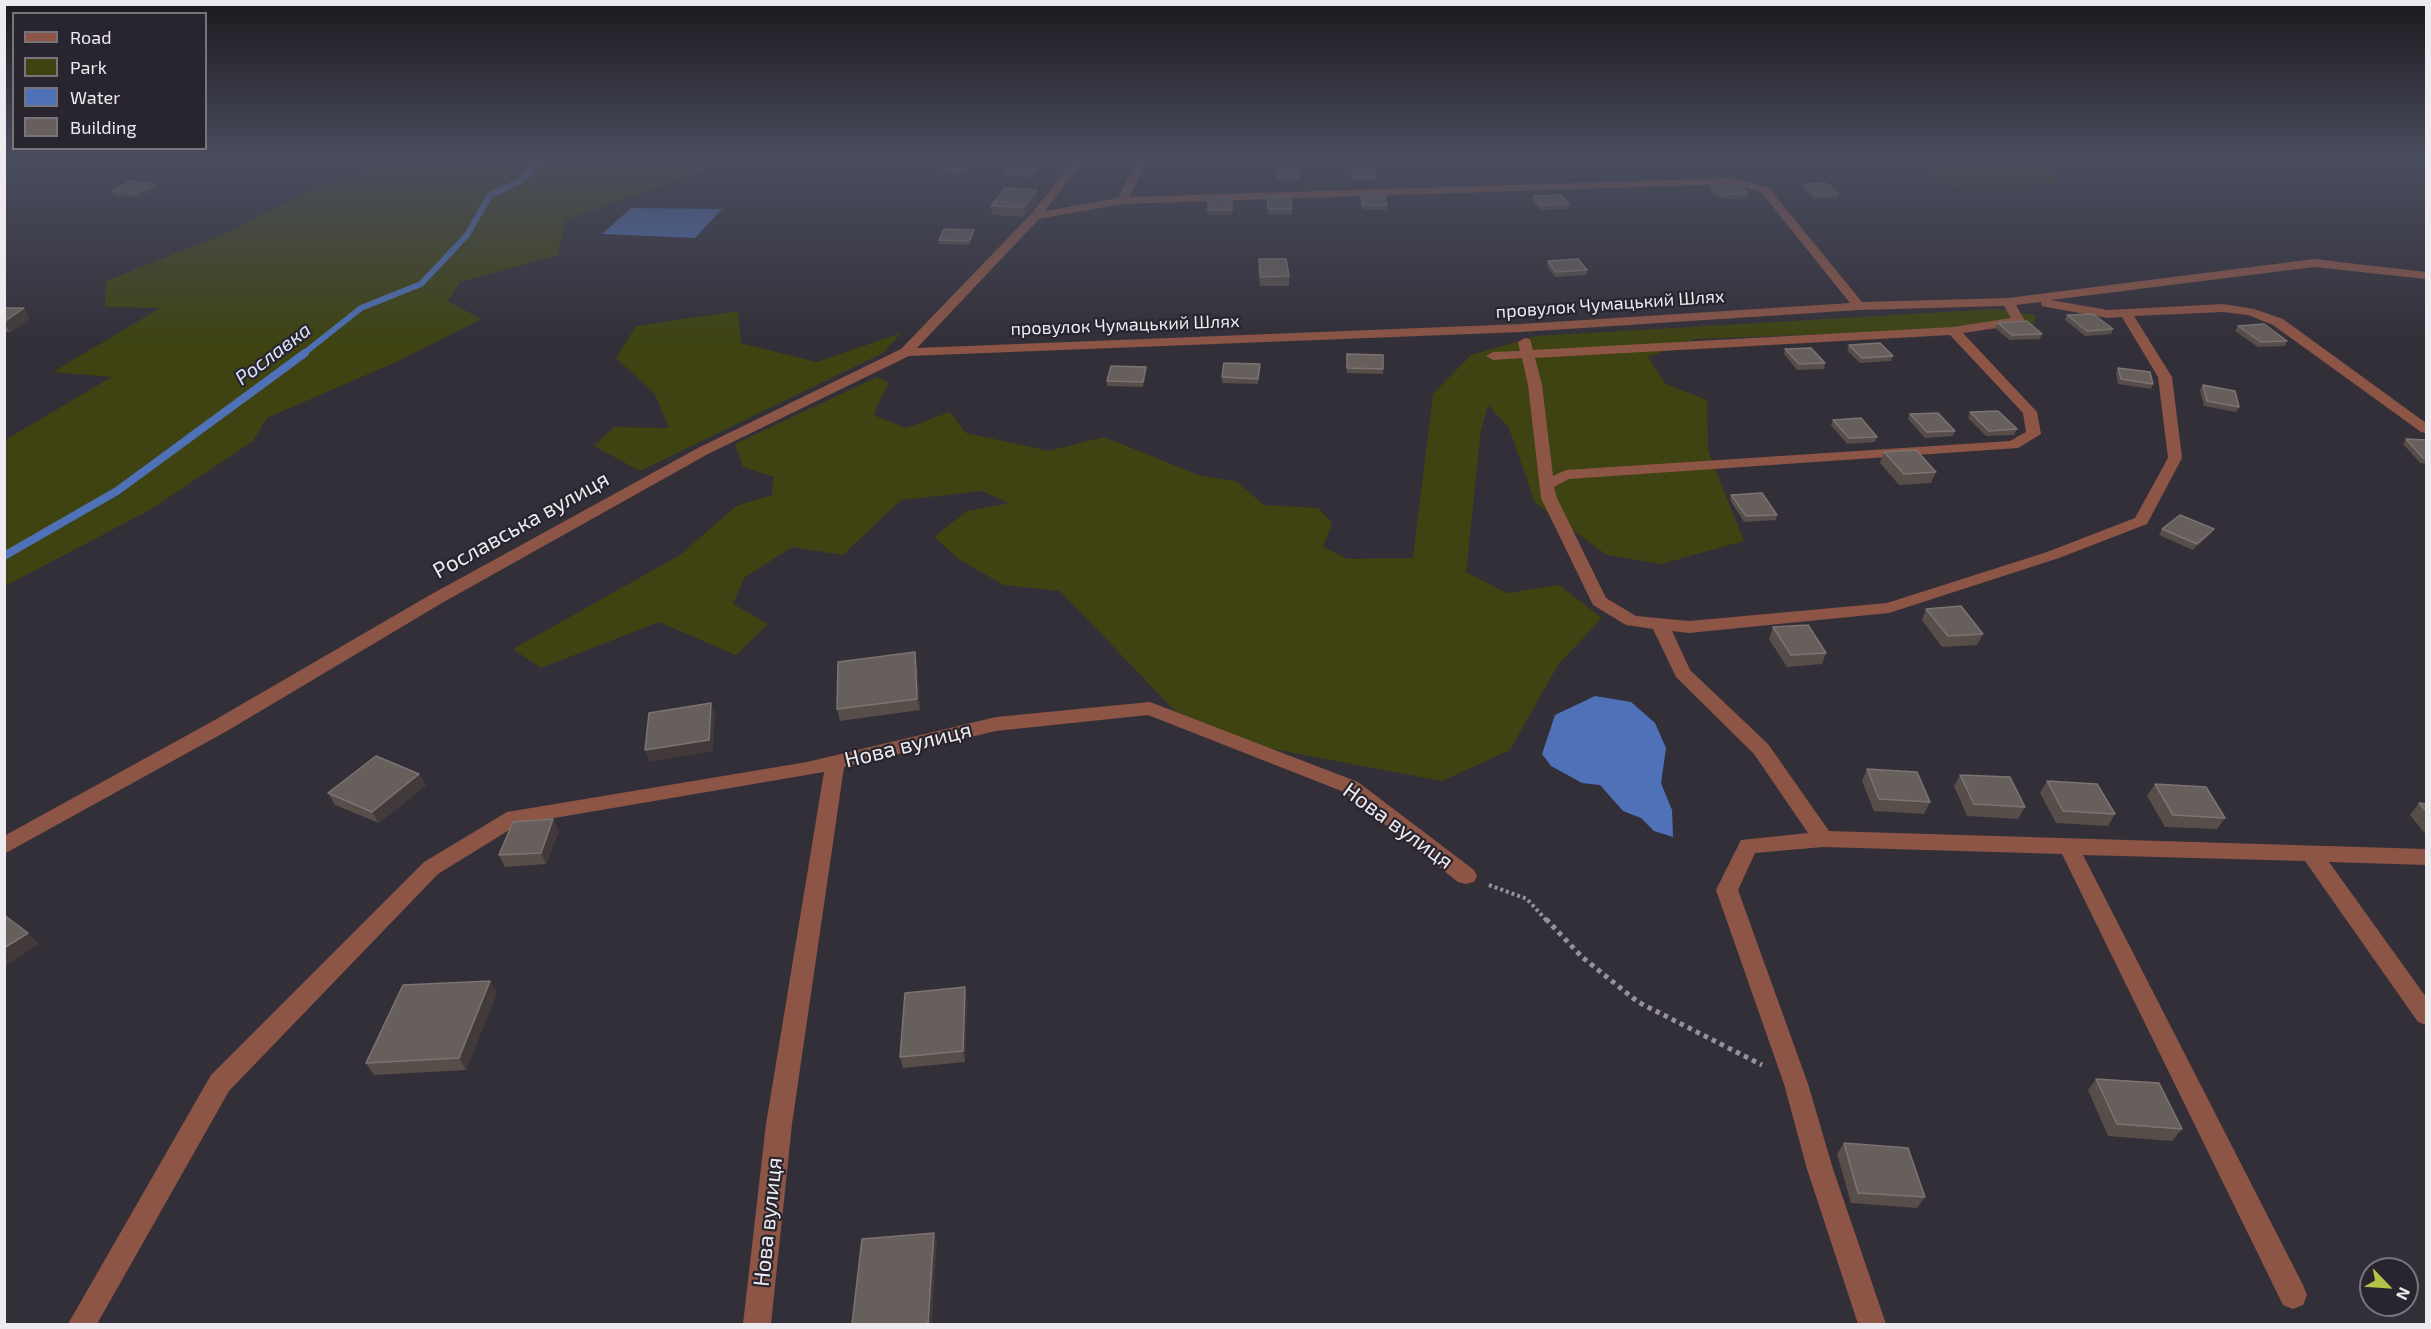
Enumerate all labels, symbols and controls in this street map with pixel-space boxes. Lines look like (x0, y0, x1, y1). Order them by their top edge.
legend (12, 12, 207, 150)
text: Road (70, 26, 111, 48)
text: Park (70, 56, 107, 78)
text: Water (70, 86, 120, 108)
text: Building (70, 116, 137, 138)
street label: провулок Чумацький Шлях (1495, 285, 1725, 323)
street label: провулок Чумацький Шлях (1010, 310, 1240, 340)
water label: Рославка (230, 318, 316, 390)
street label: Рославська вулиця (428, 466, 614, 584)
street label: Нова вулиця (842, 716, 974, 774)
street label: Нова вулиця (1338, 777, 1458, 875)
street label: Нова вулиця (748, 1156, 788, 1288)
north arrow (2359, 1257, 2419, 1317)
text: N (2393, 1285, 2415, 1303)

